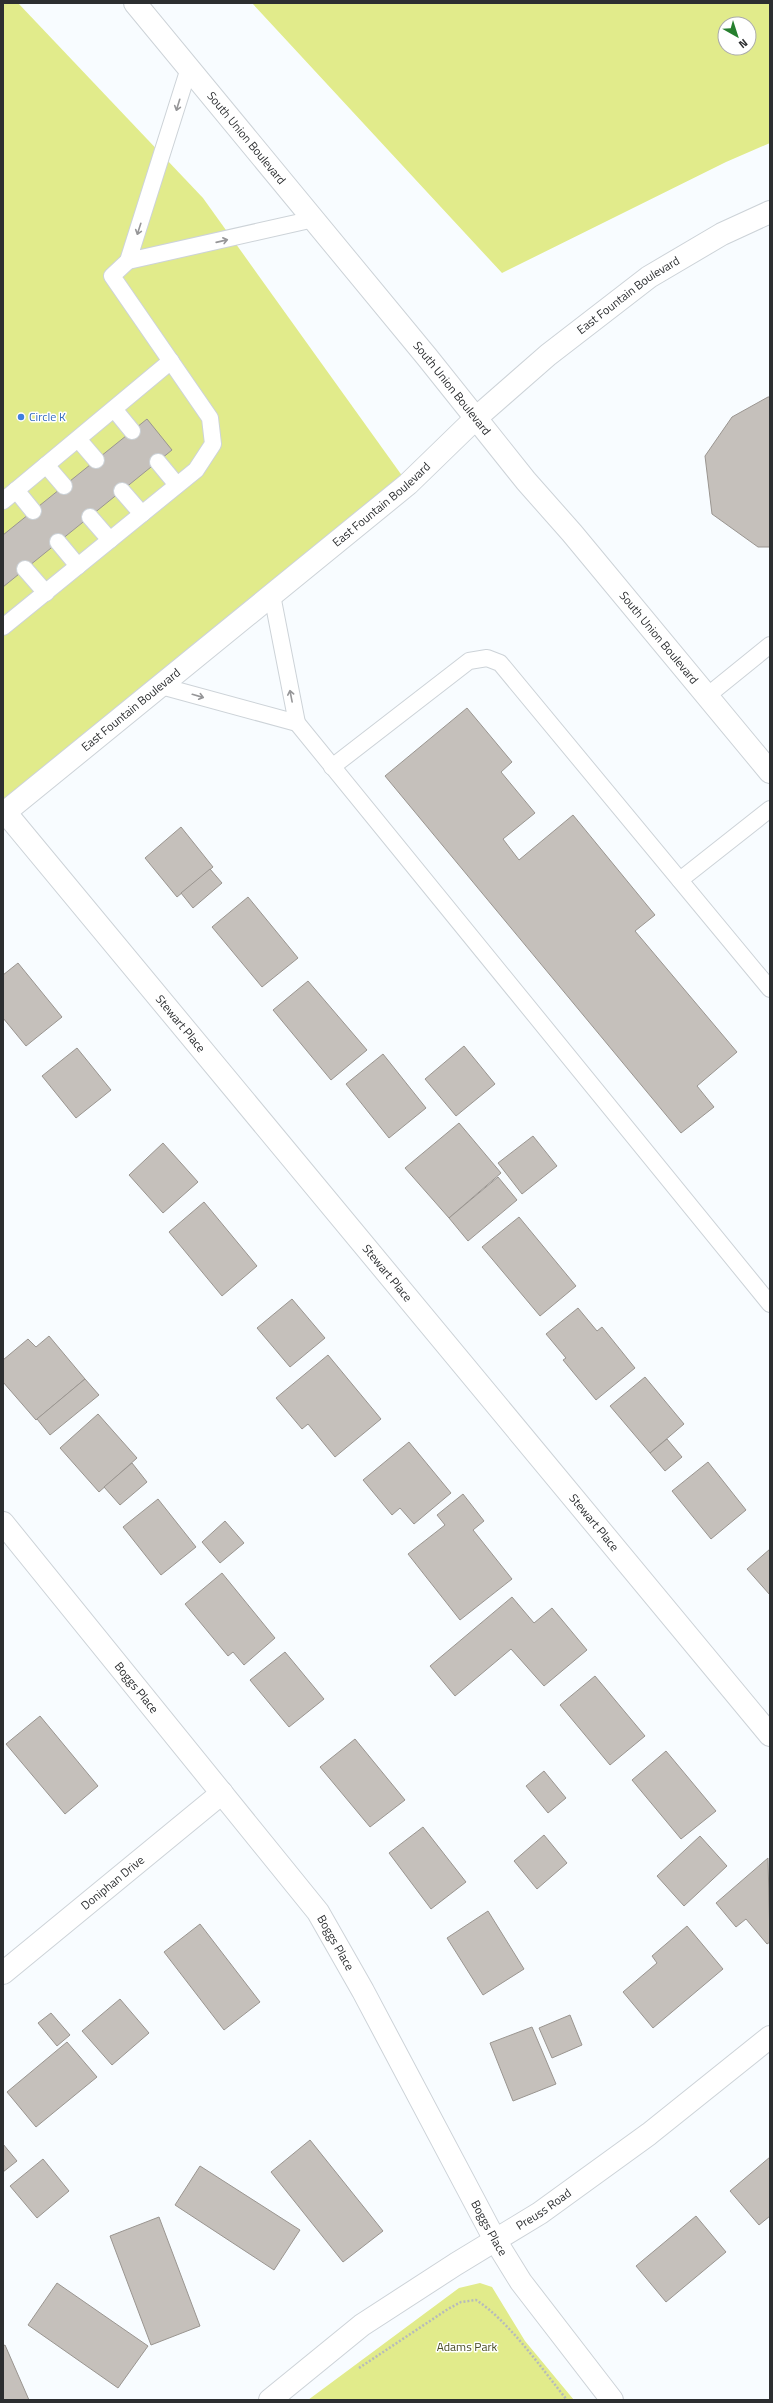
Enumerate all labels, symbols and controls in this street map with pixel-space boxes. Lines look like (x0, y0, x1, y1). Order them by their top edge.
north arrow (717, 16, 757, 56)
text: N (735, 35, 751, 52)
street label: South Union Boulevard (203, 87, 291, 188)
one-way arrow (174, 99, 181, 112)
one-way arrow (135, 223, 142, 236)
one-way arrow (216, 236, 229, 244)
street label: East Fountain Boulevard (572, 251, 683, 339)
street label: South Union Boulevard (409, 337, 496, 439)
place label: Circle K (29, 407, 66, 426)
marker: Circle K (16, 412, 26, 422)
street label: East Fountain Boulevard (328, 457, 435, 551)
street label: South Union Boulevard (615, 587, 703, 688)
street label: East Fountain Boulevard (77, 663, 184, 756)
one-way arrow (287, 690, 295, 703)
one-way arrow (191, 693, 204, 700)
street label: Stewart Place (151, 990, 210, 1056)
street label: Stewart Place (358, 1240, 417, 1306)
street label: Stewart Place (565, 1489, 624, 1555)
street label: Boggs Place (110, 1658, 164, 1717)
street label: Doniphan Drive (76, 1851, 148, 1914)
street label: Boggs Place (313, 1911, 359, 1974)
street label: Preuss Road (512, 2183, 575, 2235)
street label: Boggs Place (466, 2196, 513, 2260)
park label: Adams Park (437, 2337, 498, 2356)

